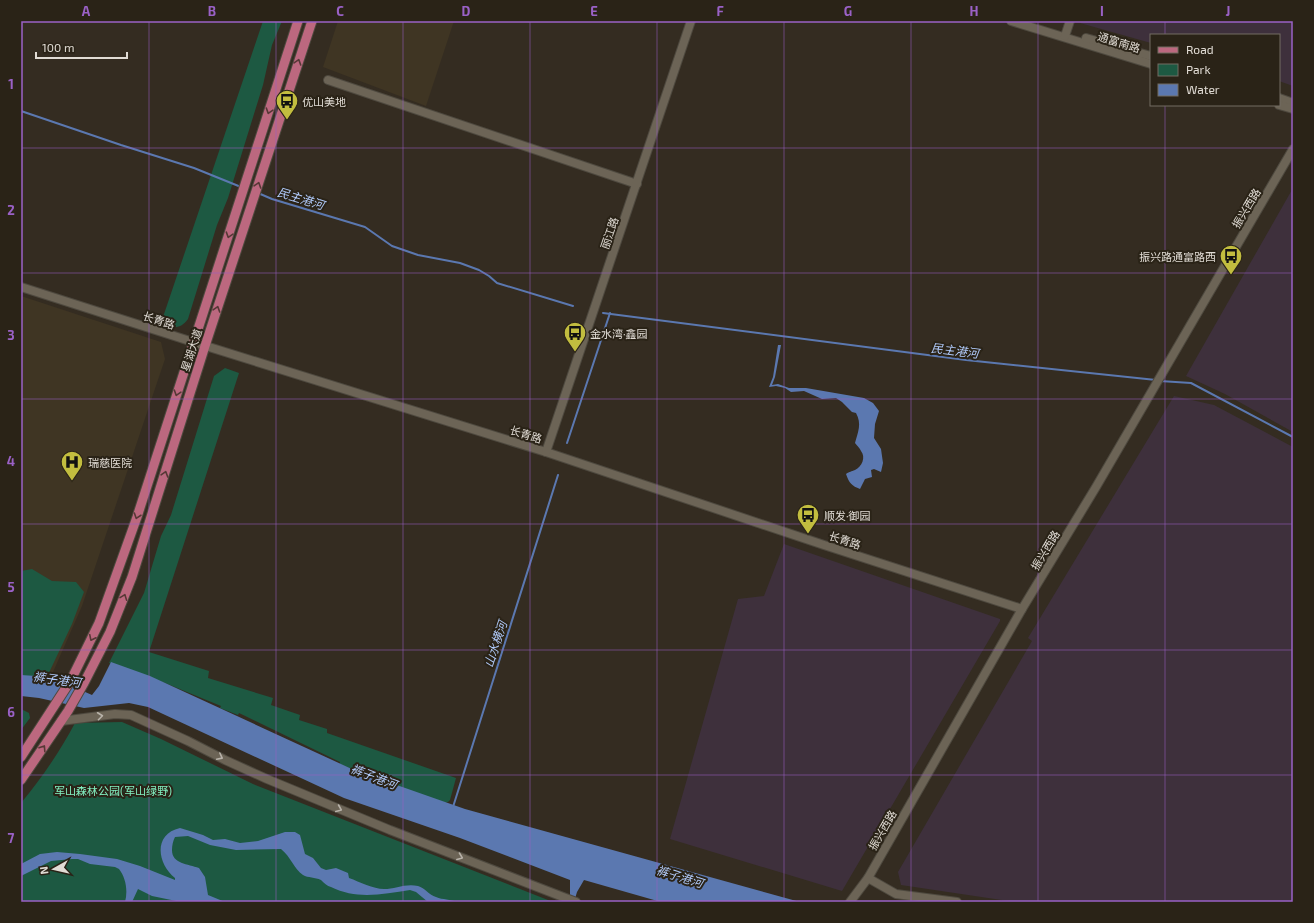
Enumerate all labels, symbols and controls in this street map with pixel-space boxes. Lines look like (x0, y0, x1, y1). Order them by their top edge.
text: A (82, 3, 91, 19)
text: B (208, 3, 216, 19)
text: C (336, 3, 344, 19)
text: D (462, 3, 471, 19)
text: E (590, 3, 598, 19)
text: F (716, 3, 724, 19)
text: G (844, 3, 852, 19)
text: H (970, 3, 979, 19)
text: I (1100, 3, 1104, 19)
text: J (1226, 3, 1230, 19)
street label: 通富南路 (1096, 29, 1142, 55)
scale bar (36, 34, 127, 60)
legend (1150, 34, 1280, 106)
text: 100 m (42, 40, 74, 54)
text: Road (1186, 42, 1214, 56)
one-way arrow (294, 59, 302, 66)
text: Park (1186, 62, 1211, 76)
text: 1 (8, 76, 14, 92)
text: Water (1186, 82, 1220, 96)
bus stop icon: 优山美地 (274, 88, 300, 121)
place label: 优山美地 (302, 95, 346, 108)
one-way arrow (265, 108, 274, 115)
one-way arrow (253, 182, 262, 189)
water label: 民主港河 (276, 184, 328, 212)
street label: 振兴西路 (1229, 186, 1263, 230)
text: 2 (7, 202, 15, 218)
street label: 丽江路 (597, 215, 621, 251)
one-way arrow (225, 231, 234, 238)
bus stop icon: 振兴路通富路西 (1218, 243, 1244, 276)
place label: 振兴路通富路西 (1139, 250, 1216, 263)
one-way arrow (213, 306, 221, 313)
street label: 长青路 (141, 309, 177, 331)
bus stop icon: 金水湾·鑫园 (562, 320, 588, 353)
text: 3 (7, 327, 15, 343)
street label: 星湖大道 (178, 327, 204, 373)
place label: 金水湾·鑫园 (590, 327, 648, 340)
water label: 民主港河 (930, 340, 982, 360)
one-way arrow (173, 389, 182, 396)
street label: 长青路 (508, 423, 544, 445)
hospital icon: 瑞慈医院 (59, 449, 85, 482)
text: 4 (7, 453, 15, 469)
place label: 瑞慈医院 (88, 456, 132, 469)
one-way arrow (160, 470, 169, 477)
bus stop icon: 顺发·御园 (795, 502, 821, 535)
place label: 顺发·御园 (824, 509, 871, 522)
one-way arrow (133, 513, 142, 520)
street label: 振兴西路 (1028, 528, 1062, 572)
street label: 长青路 (827, 529, 863, 551)
text: 5 (7, 579, 15, 595)
one-way arrow (119, 593, 127, 600)
water label: 山水横河 (481, 617, 510, 669)
one-way arrow (89, 634, 96, 641)
water label: 裤子港河 (32, 669, 84, 690)
text: 6 (7, 704, 15, 720)
one-way arrow (97, 712, 103, 721)
one-way arrow (38, 745, 46, 752)
one-way arrow (216, 752, 223, 760)
water label: 裤子港河 (349, 761, 401, 792)
park label: 军山森林公园(军山绿野) (54, 784, 172, 797)
one-way arrow (335, 804, 343, 812)
street label: 振兴西路 (865, 808, 899, 852)
text: 7 (8, 830, 15, 846)
north arrow (34, 849, 74, 889)
one-way arrow (456, 853, 463, 861)
water label: 裤子港河 (655, 862, 707, 890)
text: N (37, 866, 51, 875)

